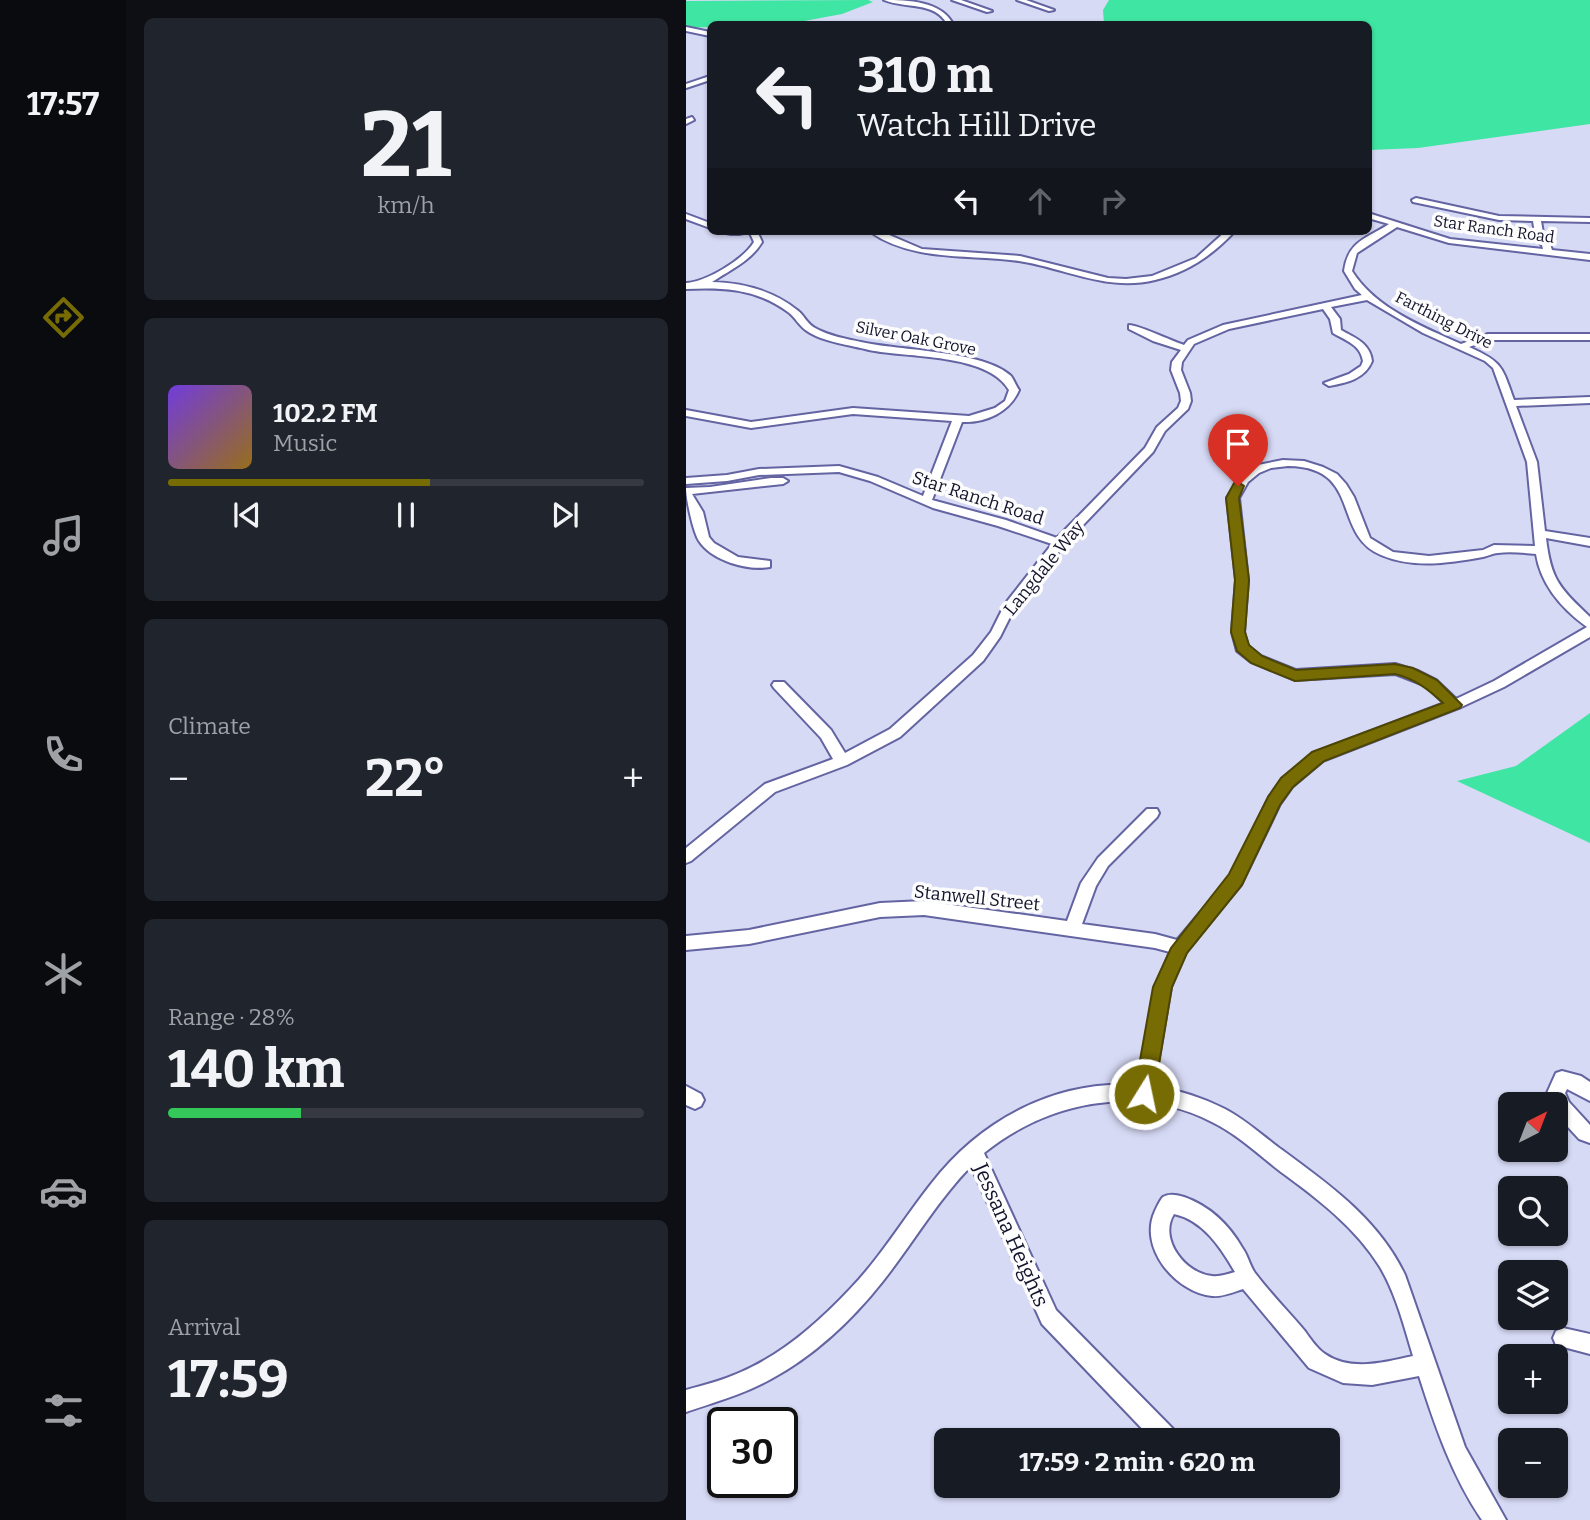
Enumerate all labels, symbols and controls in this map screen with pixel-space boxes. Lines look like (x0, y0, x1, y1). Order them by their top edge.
text: 310 m (857, 46, 993, 105)
icon: left (742, 49, 833, 140)
text: 17:57 (27, 85, 99, 123)
text: 21 (361, 91, 451, 200)
text: Watch Hill Drive (857, 106, 1097, 144)
icon: left (948, 182, 986, 220)
icon: ahead (1021, 182, 1059, 220)
icon: right (1094, 182, 1132, 220)
text: km/h (378, 191, 434, 219)
street label: Star Ranch Road (1432, 211, 1556, 247)
street label: Farthing Drive (1392, 287, 1496, 353)
icon: directions (39, 293, 88, 342)
street label: Silver Oak Grove (854, 317, 978, 359)
text: 102.2 FM (273, 398, 378, 429)
pin (1208, 414, 1268, 486)
icon: arrive (1219, 425, 1257, 463)
text: Music (273, 429, 337, 457)
street label: Star Ranch Road (909, 466, 1047, 530)
icon: previous (228, 496, 266, 534)
icon: pause (387, 496, 425, 534)
icon: next (546, 496, 584, 534)
icon: music (39, 511, 88, 560)
street label: Langdale Way (999, 516, 1089, 620)
text: Climate (168, 712, 251, 740)
icon: phone (39, 730, 88, 779)
text: 22° (365, 747, 446, 810)
text: − (168, 756, 189, 802)
text: + (622, 756, 644, 802)
street label: Stanwell Street (913, 880, 1041, 916)
icon: climate (39, 949, 88, 998)
text: Range · 28% (168, 1003, 295, 1031)
text: 140 km (168, 1038, 344, 1101)
position arrow (1107, 1057, 1181, 1131)
north arrow (1498, 1092, 1568, 1162)
map controls (1498, 1092, 1568, 1498)
street label: Jessana Heights (967, 1158, 1054, 1311)
icon: car (39, 1167, 88, 1216)
button: search (1498, 1176, 1568, 1246)
button: layers (1498, 1260, 1568, 1330)
text: Arrival (168, 1313, 241, 1341)
button: + (1498, 1344, 1568, 1414)
text: 17:59 (168, 1348, 289, 1411)
icon: filters (39, 1386, 88, 1435)
speed limit sign: 30 (707, 1407, 798, 1498)
button: − (1498, 1428, 1568, 1498)
text: 17:59 · 2 min · 620 m (1019, 1447, 1255, 1478)

